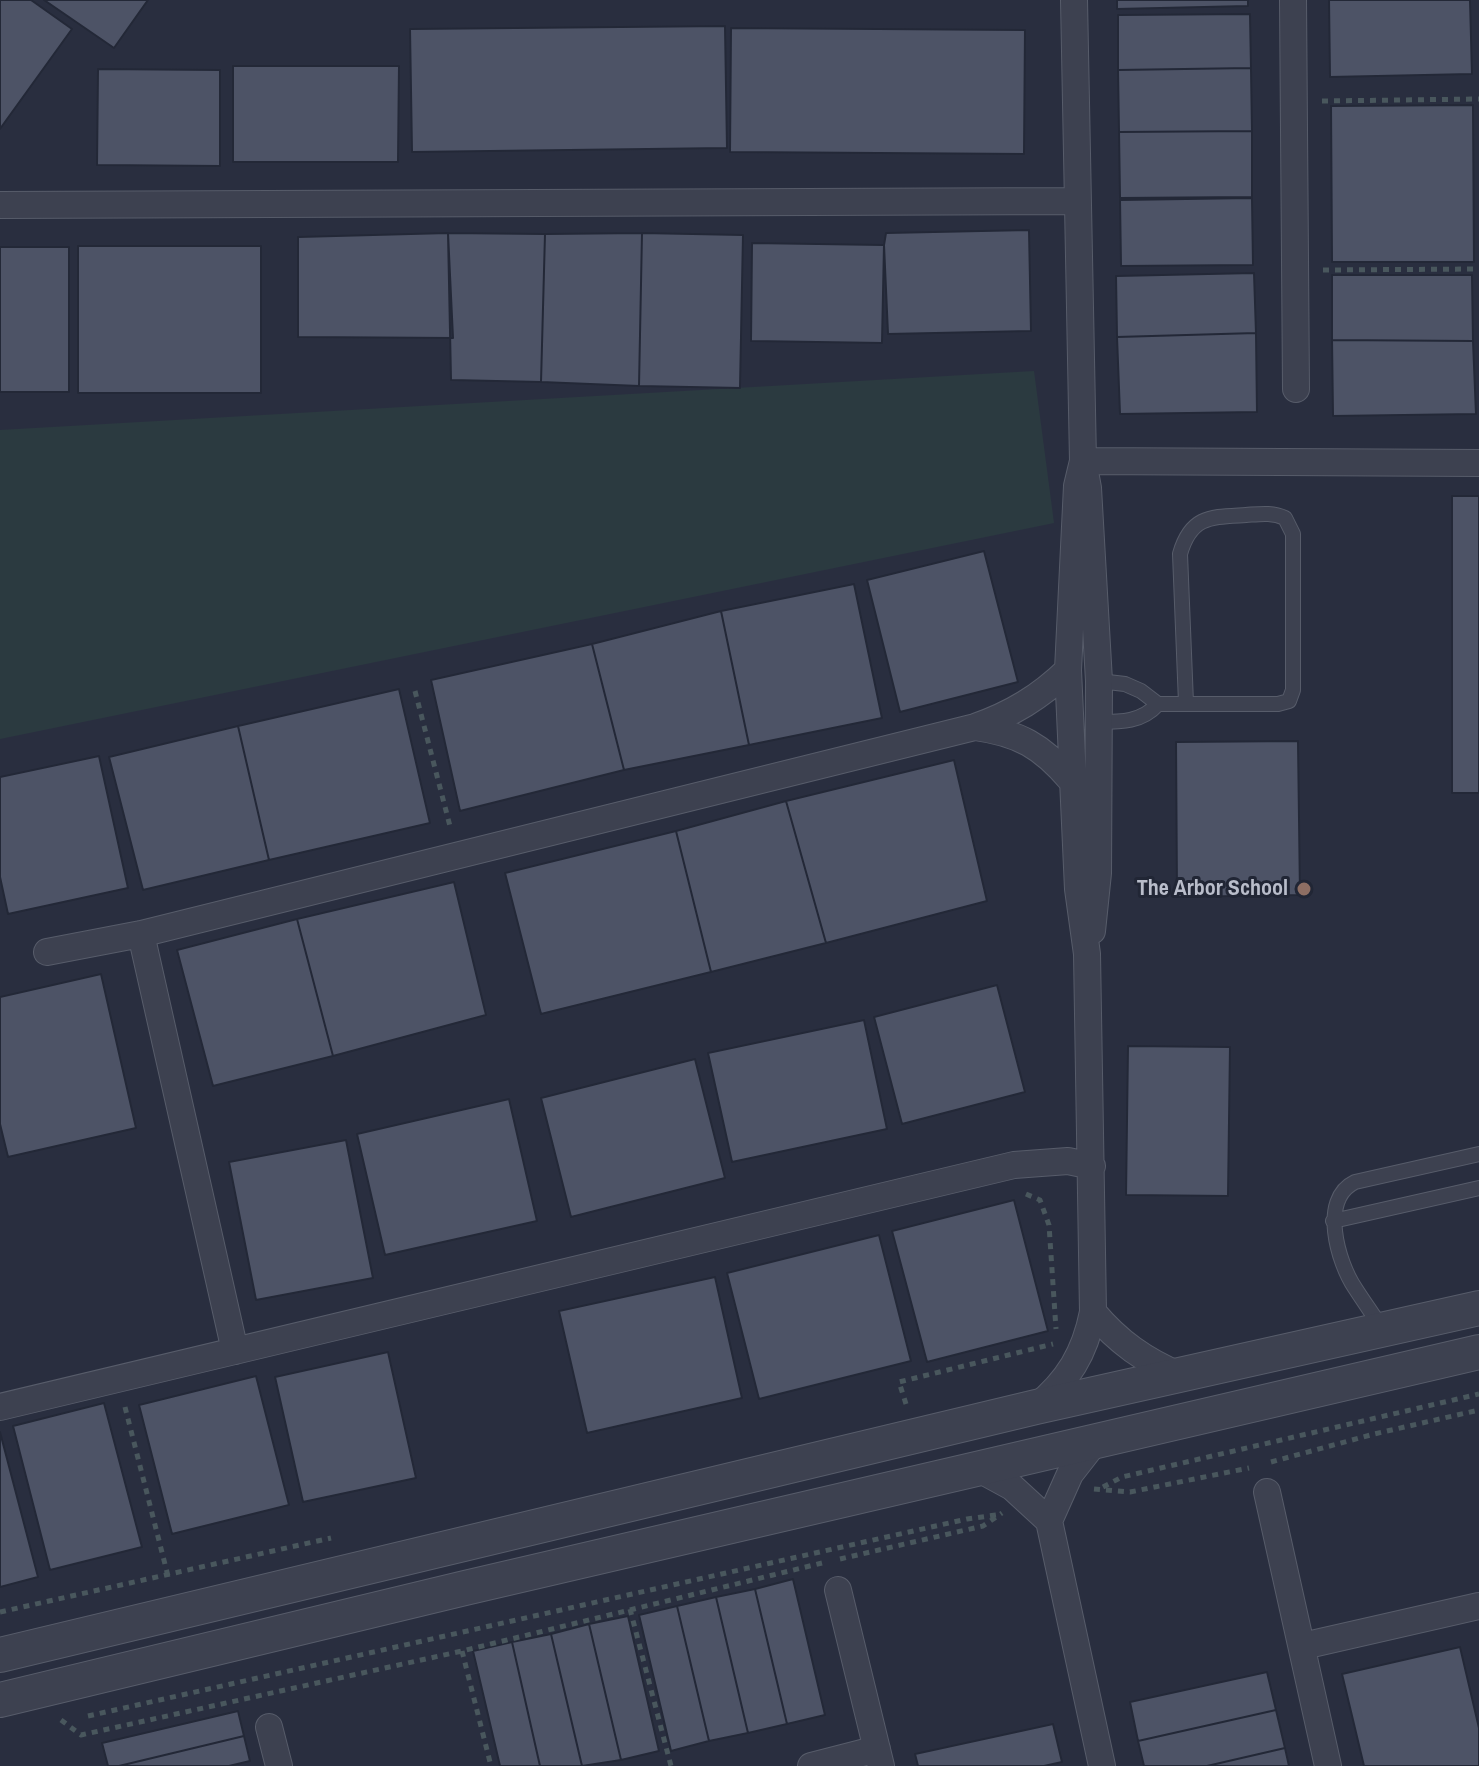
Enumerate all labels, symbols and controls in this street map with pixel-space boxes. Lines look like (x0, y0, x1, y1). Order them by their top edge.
place label: The Arbor School (1137, 876, 1288, 902)
marker: The Arbor School (1295, 880, 1313, 898)

